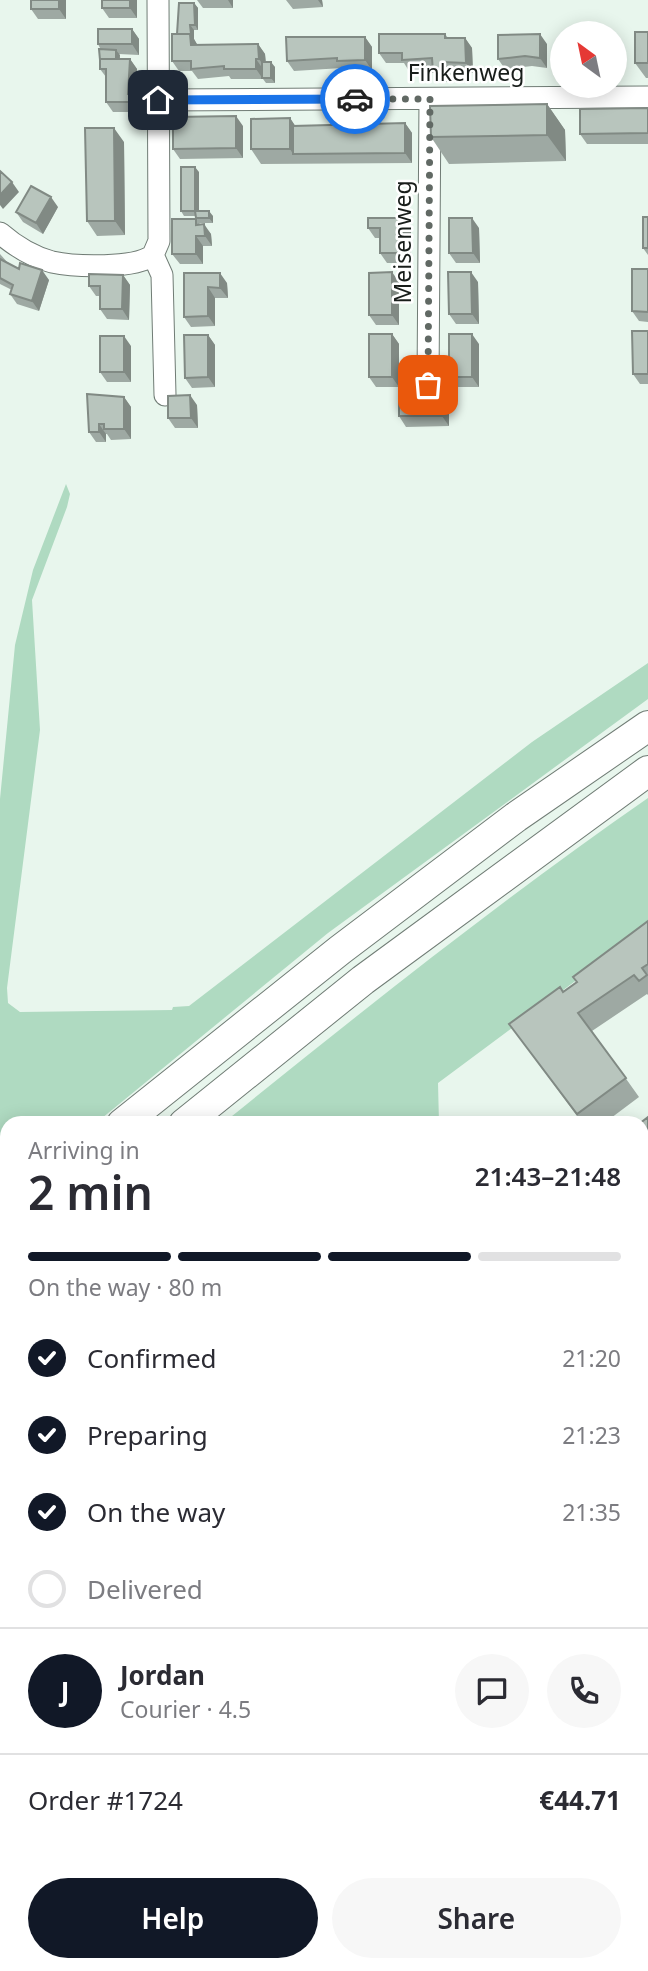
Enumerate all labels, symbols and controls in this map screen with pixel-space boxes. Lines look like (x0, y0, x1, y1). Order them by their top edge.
north arrow (550, 21, 626, 98)
map controls (550, 21, 627, 98)
street label: Finkenweg (408, 56, 524, 88)
courier (320, 64, 390, 134)
pin (128, 70, 188, 130)
icon: car (336, 80, 374, 118)
icon: home (139, 81, 177, 119)
street label: Meisenweg (386, 180, 418, 304)
pin (398, 355, 458, 415)
icon: bag (409, 366, 447, 404)
text: Arriving in (28, 1134, 140, 1166)
text: 21:43–21:48 (475, 1158, 621, 1194)
text: 2 min (28, 1161, 153, 1223)
text: On the way · 80 m (28, 1271, 222, 1303)
icon: check (28, 1339, 66, 1377)
text: Confirmed (87, 1340, 217, 1376)
text: 21:20 (562, 1342, 621, 1374)
icon: check (28, 1416, 66, 1454)
text: Preparing (87, 1417, 208, 1453)
text: 21:23 (562, 1419, 621, 1451)
icon: check (28, 1493, 66, 1531)
text: On the way (87, 1494, 225, 1530)
text: 21:35 (562, 1496, 621, 1528)
text: Delivered (87, 1571, 203, 1607)
button: chat (455, 1654, 529, 1728)
button: phone (547, 1654, 621, 1728)
text: Jordan (120, 1657, 205, 1693)
text: J (61, 1673, 69, 1709)
text: Courier · 4.5 (120, 1693, 251, 1725)
text: Order #1724 (28, 1782, 183, 1818)
text: €44.71 (539, 1782, 621, 1818)
button: Help (28, 1878, 318, 1958)
button: Share (332, 1878, 621, 1958)

